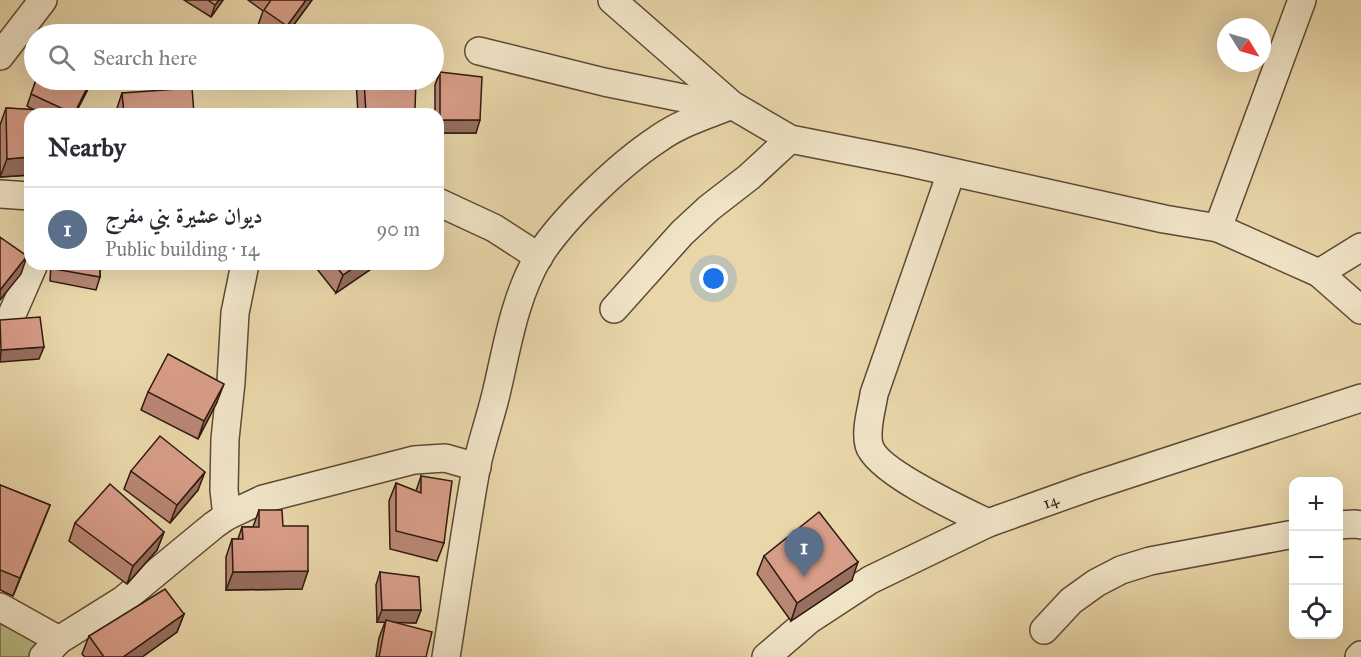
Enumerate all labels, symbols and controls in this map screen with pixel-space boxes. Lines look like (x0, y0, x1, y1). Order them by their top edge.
north arrow (1217, 18, 1271, 72)
search box (24, 24, 444, 90)
icon: search (45, 41, 78, 74)
text: Search here (93, 44, 197, 71)
text: Nearby (48, 131, 126, 163)
text: ديوان عشيرة بني مفرج (105, 202, 263, 229)
text: 1 (64, 217, 71, 241)
text: 90 m (377, 217, 420, 241)
text: Public building · 14 (105, 237, 259, 261)
your location (699, 264, 728, 293)
map controls (1289, 477, 1343, 639)
button: + (1289, 477, 1343, 531)
street label: 14 (1040, 489, 1062, 512)
pin: 1 (784, 528, 824, 577)
button: − (1289, 531, 1343, 585)
button: locate (1289, 585, 1343, 639)

